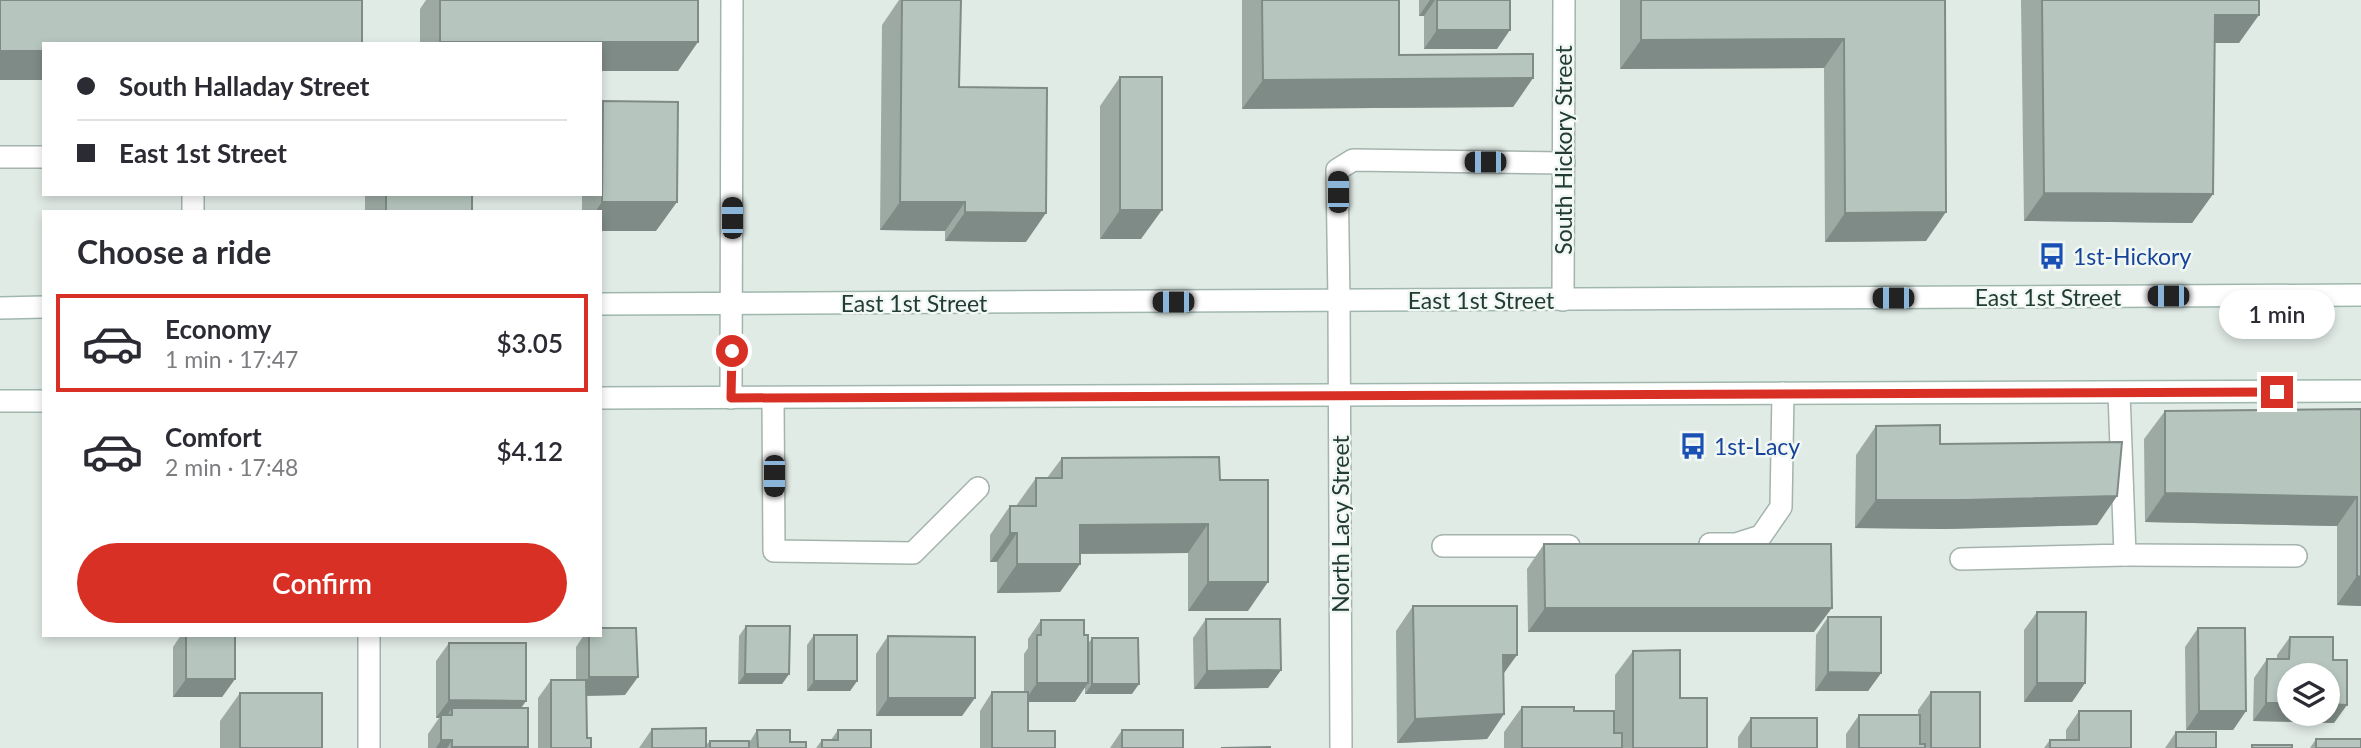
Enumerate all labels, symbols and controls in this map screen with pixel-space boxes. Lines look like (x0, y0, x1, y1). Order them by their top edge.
street label: South Hickory Street (1549, 45, 1577, 255)
text: South Halladay Street (119, 70, 369, 102)
text: East 1st Street (119, 137, 287, 169)
car (1465, 152, 1507, 173)
car (1328, 171, 1349, 213)
car (722, 197, 743, 239)
text: Choose a ride (77, 232, 271, 271)
bus stop icon: 1st-Hickory (2037, 241, 2067, 271)
place label: 1st-Hickory (2073, 242, 2191, 270)
street label: East 1st Street (1975, 283, 2122, 311)
street label: East 1st Street (1408, 286, 1555, 314)
car (2148, 286, 2190, 307)
car (1873, 288, 1915, 309)
street label: East 1st Street (841, 289, 988, 317)
callout: 1 min (2219, 290, 2335, 340)
car (1153, 292, 1195, 313)
text: 1 min (2249, 300, 2305, 328)
icon: car (81, 312, 144, 375)
text: Economy (165, 313, 271, 345)
text: $3.05 (497, 327, 563, 359)
route start (716, 335, 748, 367)
text: 1 min · 17:47 (165, 345, 298, 373)
route end (2261, 376, 2293, 408)
icon: car (81, 420, 144, 483)
text: Comfort (165, 421, 262, 453)
bus stop icon: 1st-Lacy (1678, 431, 1708, 461)
place label: 1st-Lacy (1714, 432, 1800, 460)
street label: North Lacy Street (1326, 434, 1354, 613)
text: $4.12 (497, 435, 563, 467)
text: 2 min · 17:48 (165, 453, 298, 481)
car (764, 455, 785, 497)
button: Confirm (77, 543, 567, 623)
map controls (2277, 663, 2340, 726)
button: layers (2277, 663, 2340, 726)

